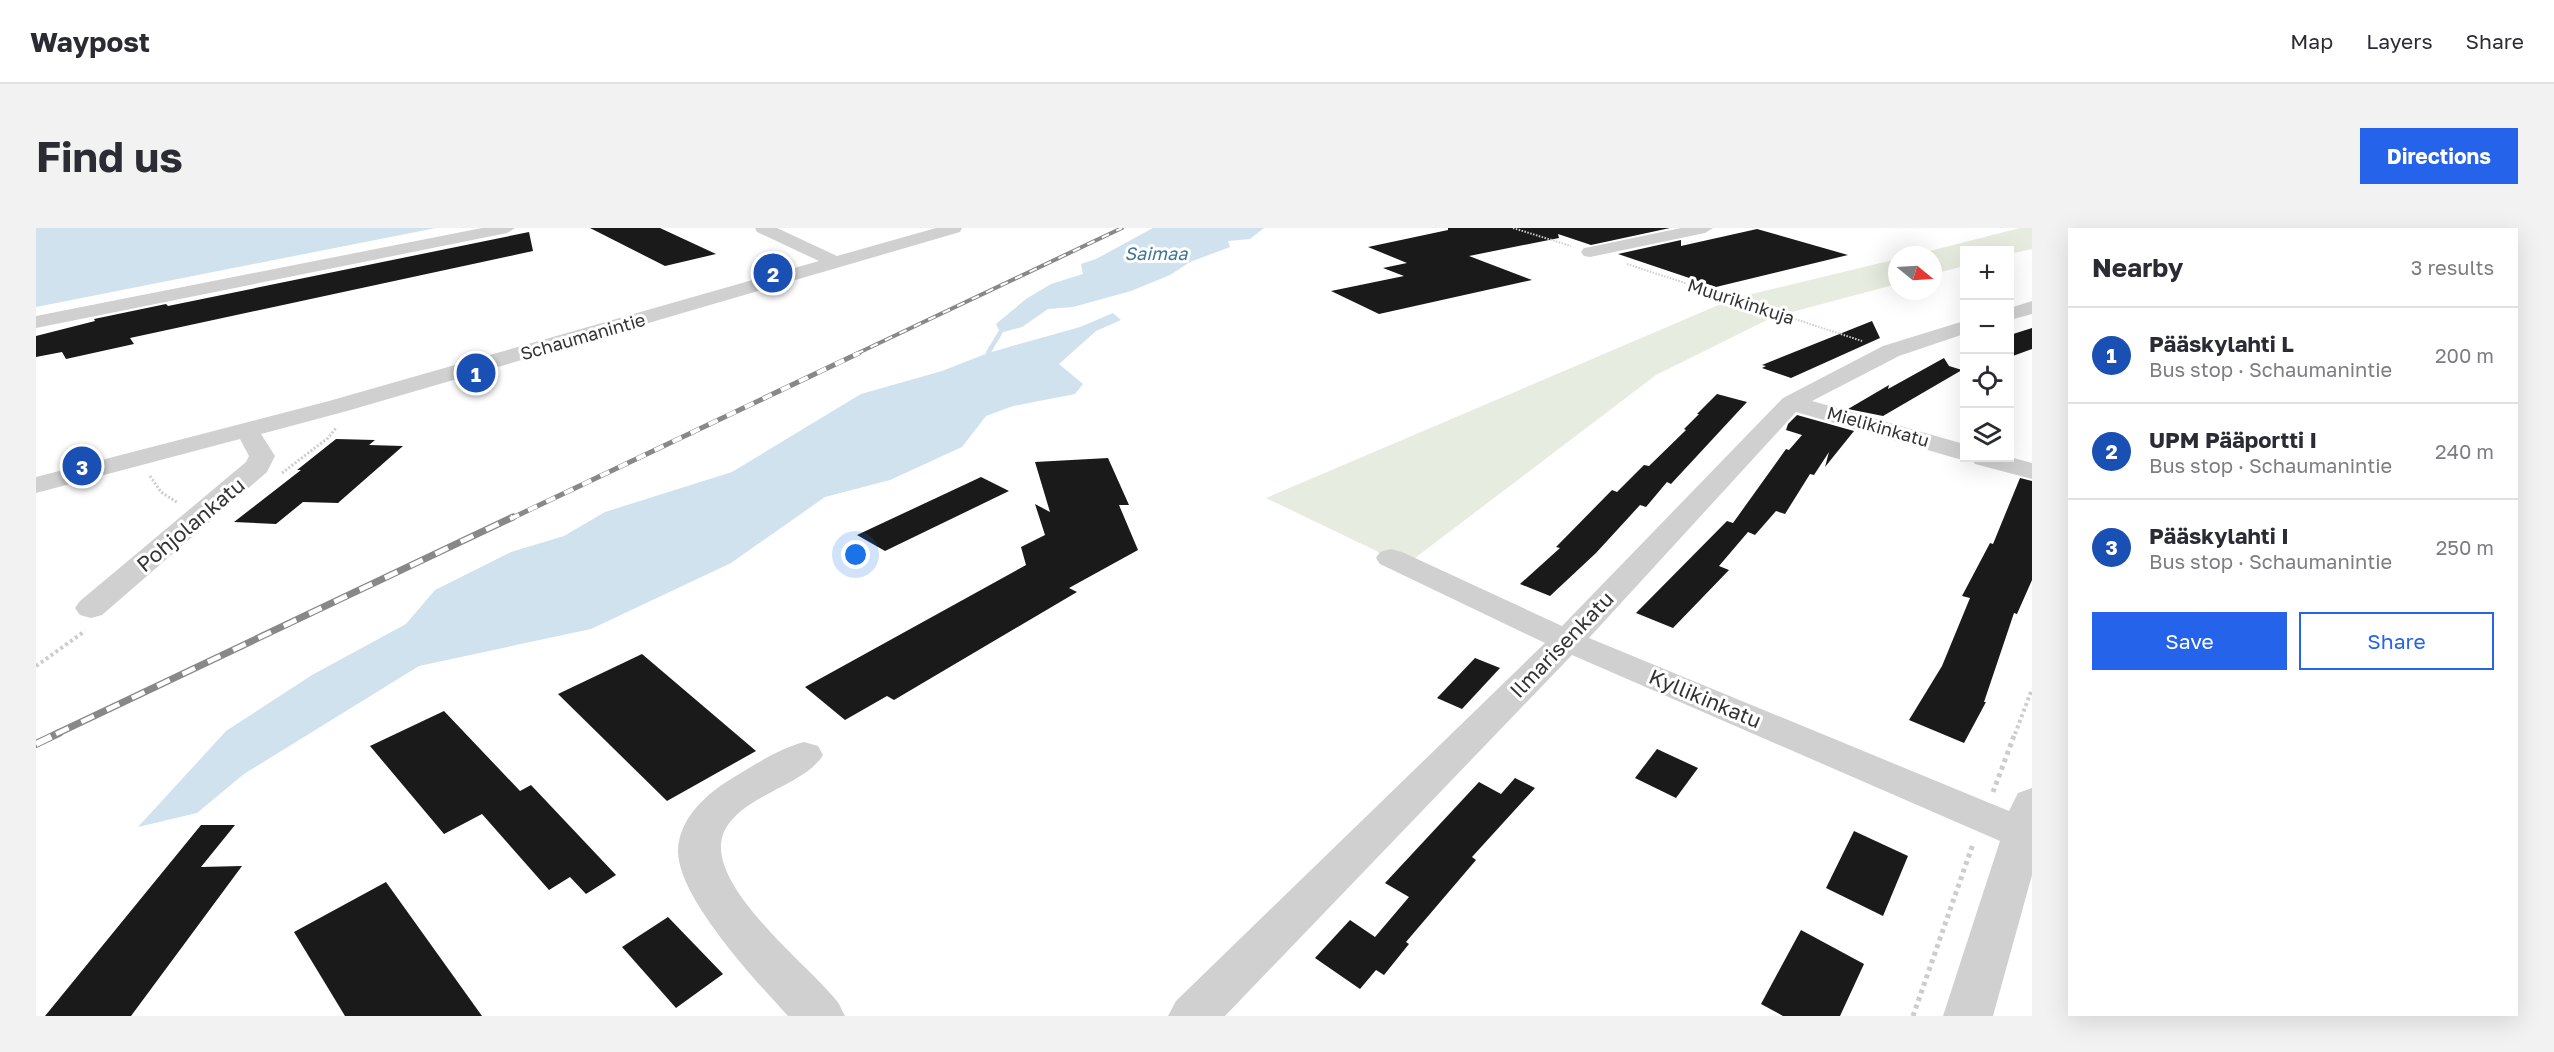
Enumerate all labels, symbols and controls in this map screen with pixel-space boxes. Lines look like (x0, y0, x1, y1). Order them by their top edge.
text: Waypost (30, 25, 150, 58)
text: Map (2290, 28, 2333, 54)
text: Layers (2366, 28, 2433, 54)
text: Share (2466, 28, 2524, 54)
button: Directions (2360, 128, 2518, 184)
text: Find us (36, 131, 183, 181)
water label: Saimaa (1125, 242, 1188, 264)
north arrow (1888, 246, 1942, 300)
map controls (1960, 246, 2014, 462)
button: + (1960, 246, 2014, 300)
pin: 2 (754, 250, 792, 296)
text: Nearby (2092, 252, 2183, 283)
text: 3 results (2411, 255, 2494, 279)
street label: Muurikinkuja (1685, 273, 1798, 329)
button: − (1960, 300, 2014, 354)
street label: Schaumanintie (518, 308, 648, 364)
text: Pääskylahti L (2149, 330, 2294, 357)
text: 1 (2106, 343, 2117, 367)
text: 200 m (2435, 343, 2494, 367)
pin: 1 (456, 350, 496, 396)
button: locate (1960, 354, 2014, 408)
text: Bus stop · Schaumanintie (2149, 357, 2392, 381)
street label: Mielikinkatu (1825, 401, 1932, 451)
button: layers (1960, 408, 2014, 462)
text: UPM Pääportti I (2149, 426, 2317, 453)
text: 2 (2105, 439, 2118, 463)
text: 240 m (2435, 439, 2494, 463)
pin: 3 (62, 444, 102, 488)
text: Bus stop · Schaumanintie (2149, 453, 2392, 477)
street label: Pohjolankatu (131, 471, 250, 577)
text: Pääskylahti I (2149, 522, 2289, 549)
text: 3 (2105, 535, 2118, 559)
text: 250 m (2436, 535, 2494, 559)
your location (841, 540, 870, 569)
text: Bus stop · Schaumanintie (2149, 549, 2392, 573)
street label: Ilmarisenkatu (1504, 586, 1619, 703)
button: Save (2092, 612, 2287, 670)
button: Share (2299, 612, 2494, 670)
street label: Kyllikinkatu (1645, 663, 1765, 733)

